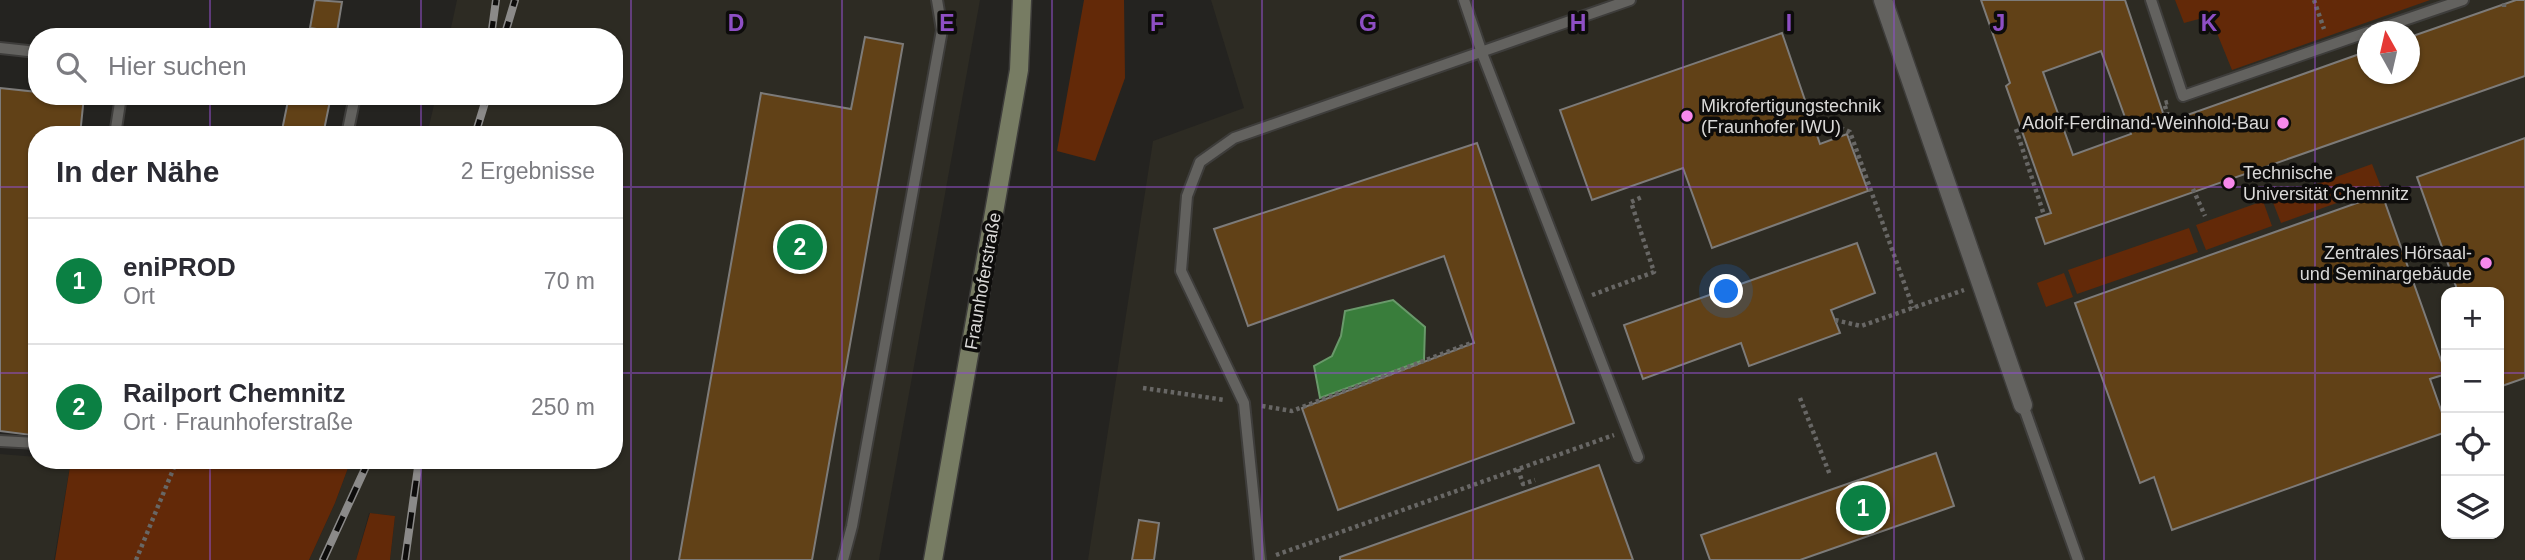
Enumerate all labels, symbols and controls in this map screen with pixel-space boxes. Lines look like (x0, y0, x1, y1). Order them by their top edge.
text: D (728, 10, 744, 36)
text: E (939, 10, 955, 36)
text: F (1150, 10, 1164, 36)
text: G (1359, 10, 1377, 36)
text: H (1570, 10, 1586, 36)
text: I (1786, 10, 1792, 36)
text: J (1993, 10, 2005, 36)
text: K (2201, 10, 2218, 36)
north arrow (2357, 21, 2420, 84)
search box (28, 28, 623, 105)
icon: search (52, 48, 90, 86)
text: Hier suchen (108, 51, 247, 81)
place label: Mikrofertigungstechnik (Fraunhofer IWU) (1701, 96, 1882, 137)
marker: Mikrofertigungstechnik (Fraunhofer IWU) (1679, 108, 1695, 124)
place label: Adolf-Ferdinand-Weinhold-Bau (2022, 113, 2269, 133)
marker: Adolf-Ferdinand-Weinhold-Bau (2275, 115, 2291, 131)
text: In der Nähe (56, 155, 219, 188)
text: 2 Ergebnisse (461, 158, 595, 184)
place label: Technische Universität Chemnitz (2243, 163, 2409, 204)
marker: Technische Universität Chemnitz (2221, 175, 2237, 191)
street label: Fraunhoferstraße (961, 211, 1005, 351)
pin: 2 (777, 221, 823, 273)
place label: Zentrales Hörsaal- und Seminargebäude (2300, 243, 2472, 284)
text: eniPROD (123, 252, 236, 282)
marker: Zentrales Hörsaal- und Seminargebäude (2478, 255, 2494, 271)
text: 1 (73, 268, 85, 294)
text: 70 m (544, 268, 595, 294)
your location (1709, 274, 1743, 308)
text: Ort (123, 283, 155, 309)
map controls (2441, 287, 2504, 539)
button: + (2441, 287, 2504, 350)
button: − (2441, 350, 2504, 413)
text: Railport Chemnitz (123, 378, 345, 408)
text: 2 (73, 394, 85, 420)
text: 250 m (531, 394, 595, 420)
text: Ort · Fraunhoferstraße (123, 409, 353, 435)
button: locate (2441, 413, 2504, 476)
button: layers (2441, 476, 2504, 539)
pin: 1 (1840, 482, 1886, 534)

